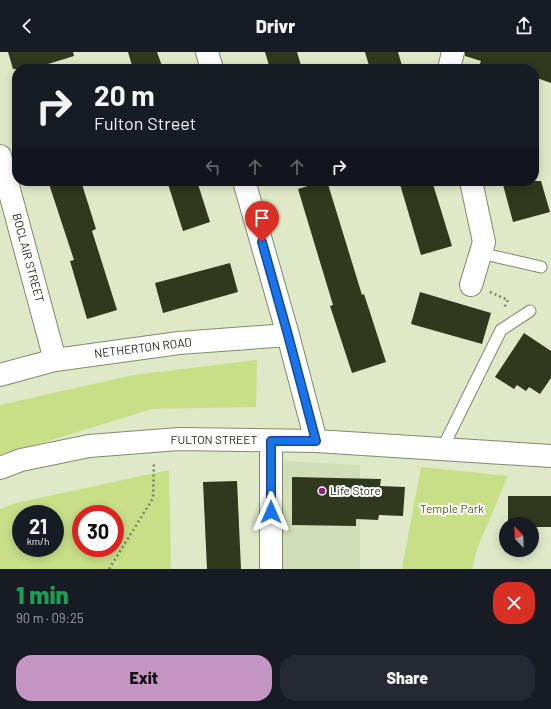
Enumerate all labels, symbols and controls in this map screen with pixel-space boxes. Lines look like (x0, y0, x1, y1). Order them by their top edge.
icon: back (16, 15, 38, 37)
text: Drivr (256, 15, 295, 37)
icon: share (513, 15, 535, 37)
text: 20 m (94, 78, 155, 112)
icon: right (28, 80, 80, 132)
text: Fulton Street (94, 112, 196, 134)
icon: left (202, 156, 224, 178)
icon: ahead (244, 156, 266, 178)
icon: ahead (286, 156, 308, 178)
icon: right (328, 156, 350, 178)
pin (245, 201, 279, 242)
icon: arrive (251, 207, 273, 229)
street label: BOCLAIR STREET (10, 212, 48, 304)
street label: NETHERTON ROAD (93, 334, 192, 360)
street label: FULTON STREET (171, 432, 258, 446)
place label: Life Store (330, 483, 381, 497)
marker: Life Store (317, 486, 327, 496)
position arrow (250, 491, 292, 533)
park label: Temple Park (420, 501, 484, 515)
speed limit sign: 30 (72, 505, 124, 557)
text: 21 (29, 514, 47, 538)
north arrow (499, 517, 539, 557)
map controls (499, 517, 539, 557)
text: km/h (27, 535, 49, 547)
text: 1 min (16, 580, 69, 609)
button: close (493, 582, 535, 624)
text: 90 m · 09:25 (16, 610, 84, 626)
button: Exit (16, 655, 272, 701)
button: Share (280, 655, 535, 701)

